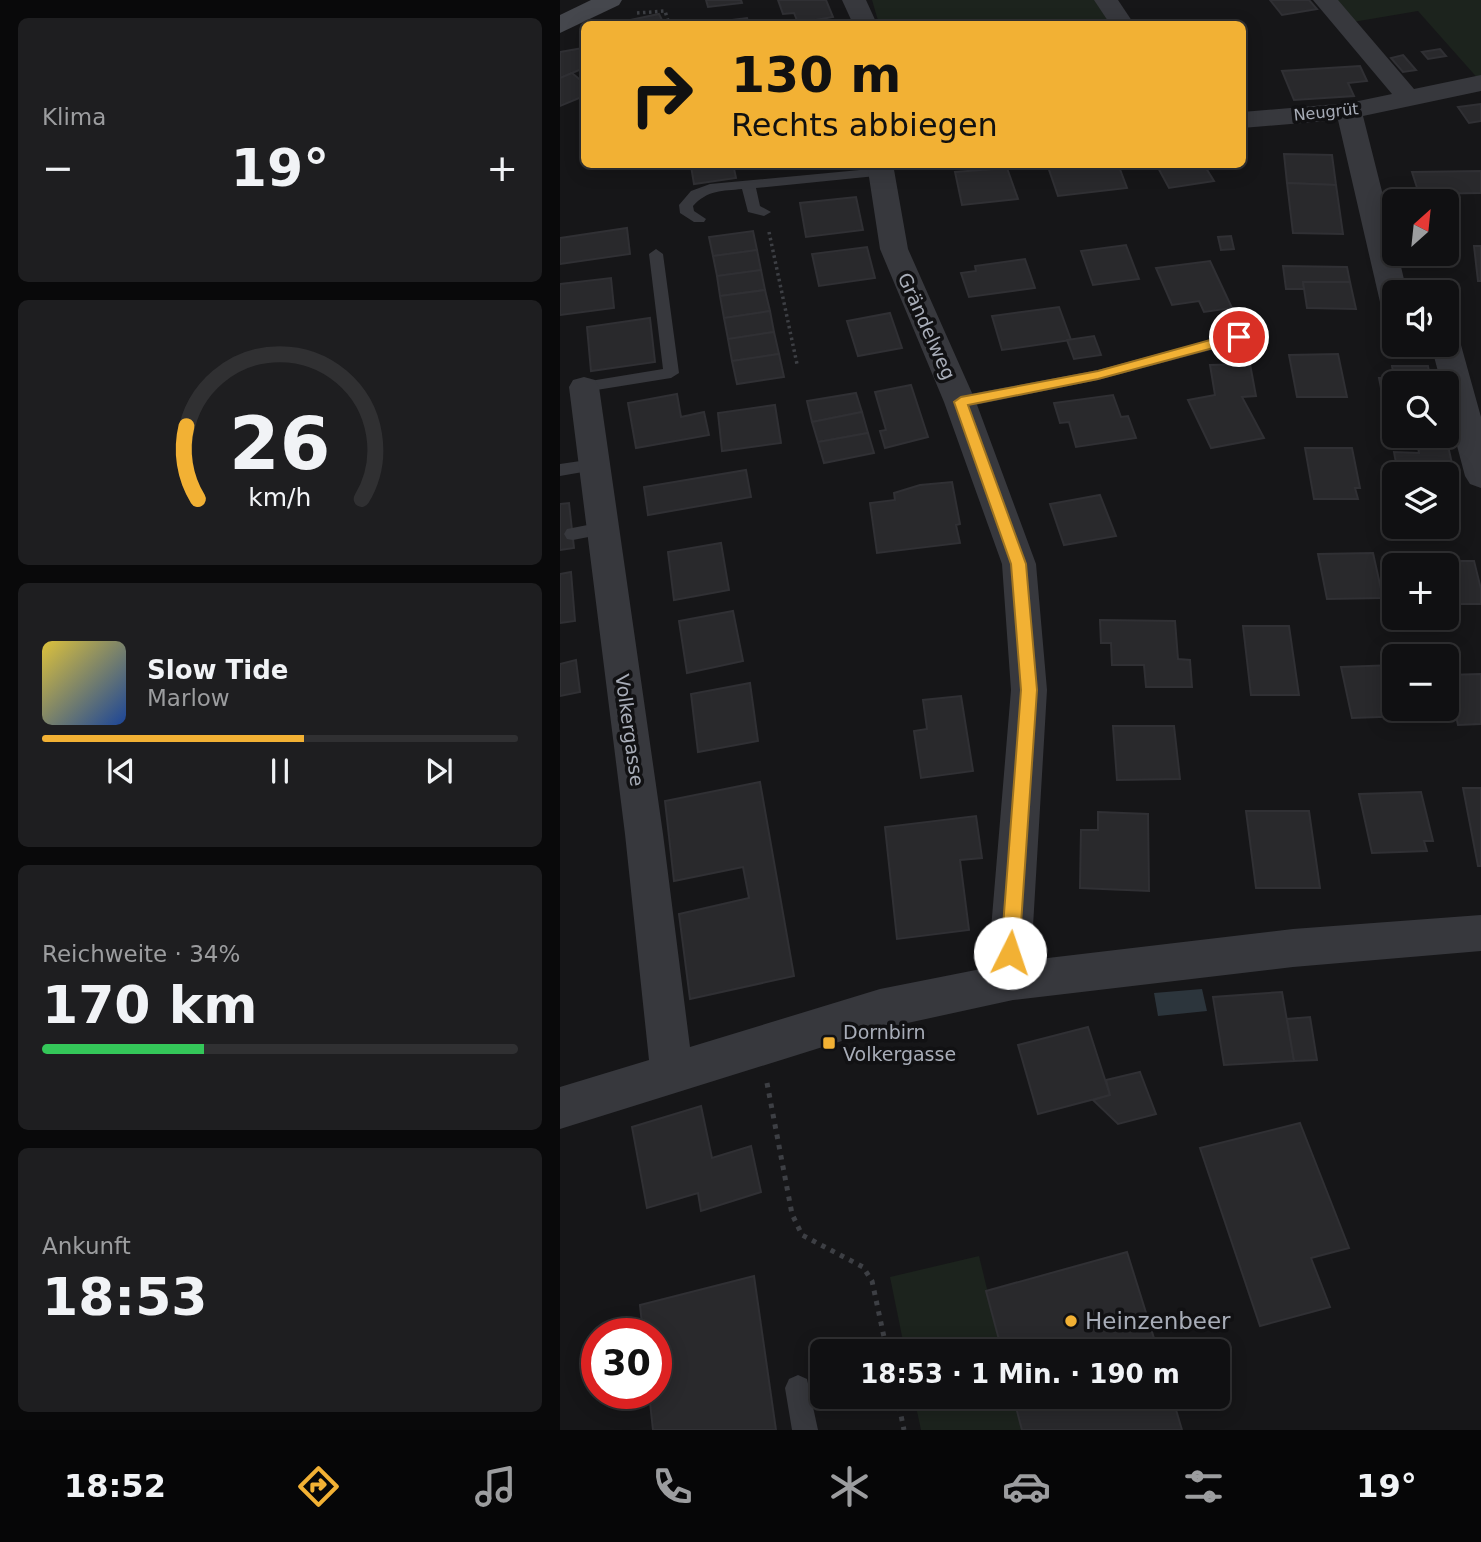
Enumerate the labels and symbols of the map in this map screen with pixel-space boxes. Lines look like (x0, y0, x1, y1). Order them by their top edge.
street label: Neugrüt (1293, 99, 1359, 125)
north arrow (1382, 189, 1460, 266)
street label: Grändelweg (894, 269, 960, 383)
pin (1209, 307, 1269, 367)
street label: Volkergasse (611, 672, 649, 788)
position arrow (973, 916, 1047, 990)
place label: Dornbirn Volkergasse (843, 1021, 956, 1065)
marker: Dornbirn Volkergasse (821, 1035, 837, 1051)
place label: Heinzenbeer (1085, 1308, 1231, 1334)
marker: Heinzenbeer (1063, 1313, 1079, 1329)
speed limit sign: 30 (581, 1318, 672, 1409)

